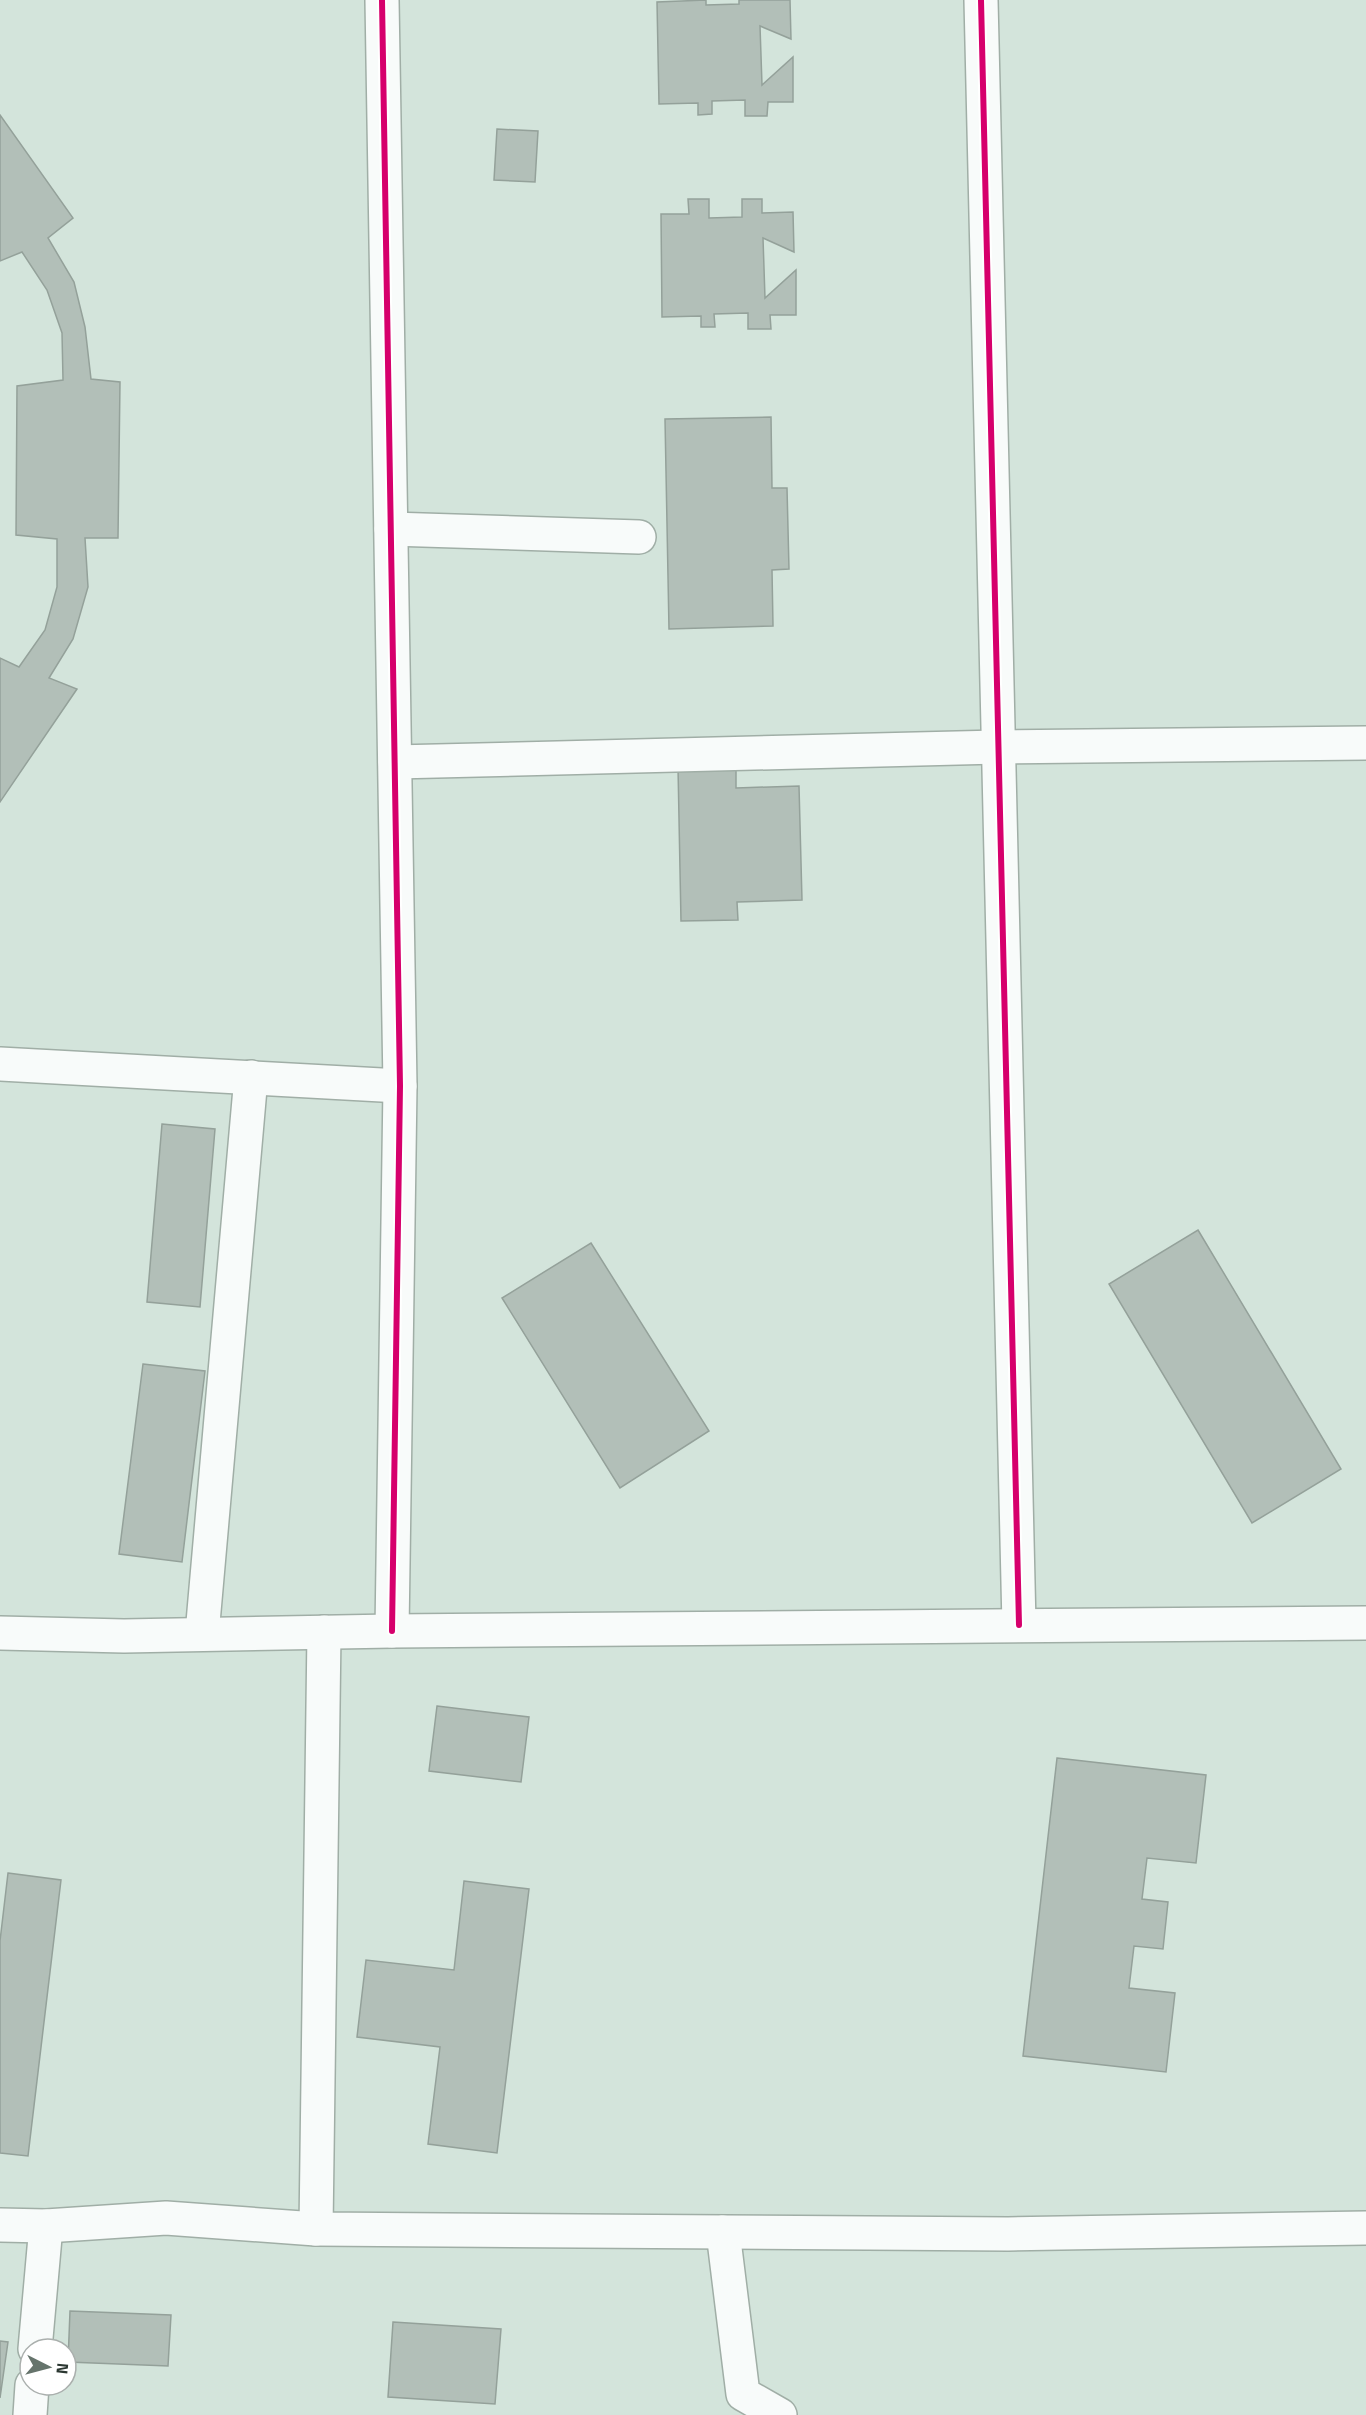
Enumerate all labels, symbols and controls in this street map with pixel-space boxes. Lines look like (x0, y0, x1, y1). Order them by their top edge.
north arrow (18, 2337, 78, 2397)
text: N (50, 2362, 75, 2375)

